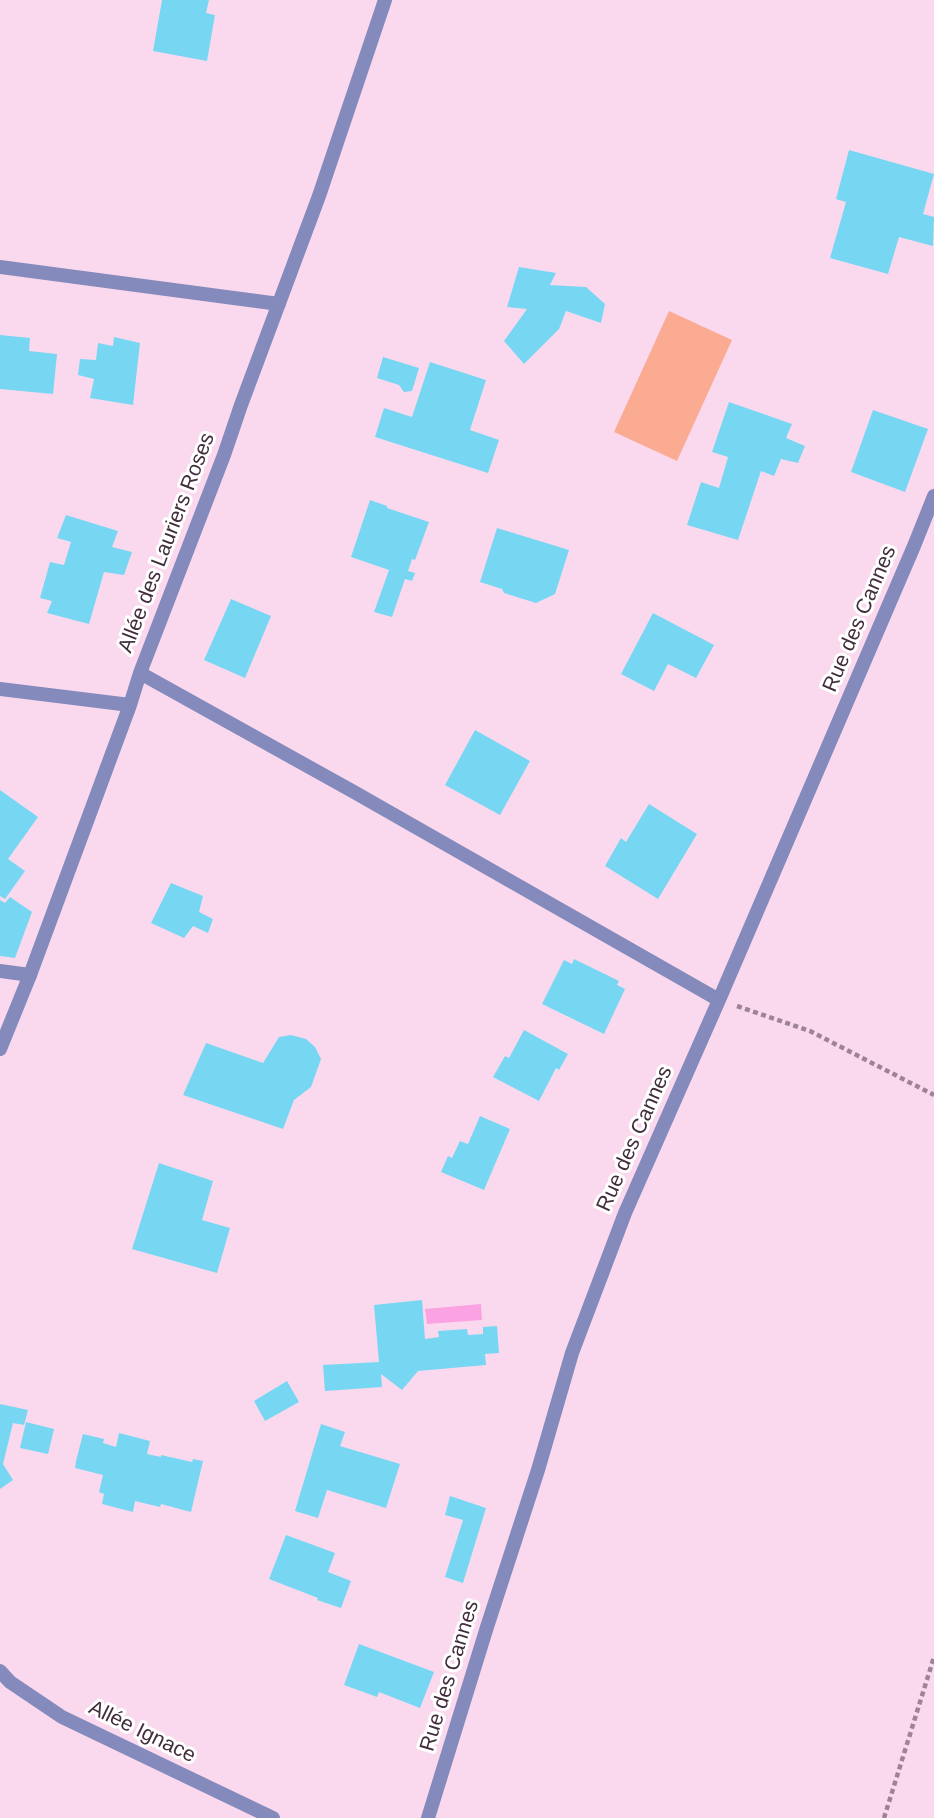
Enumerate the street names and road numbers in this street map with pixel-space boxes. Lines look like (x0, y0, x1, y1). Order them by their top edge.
street label: Allée des Lauriers Roses (113, 430, 221, 656)
street label: Rue des Cannes (818, 542, 902, 696)
street label: Rue des Cannes (592, 1062, 678, 1216)
street label: Rue des Cannes (415, 1598, 485, 1754)
street label: Allée Ignace (85, 1695, 199, 1769)

